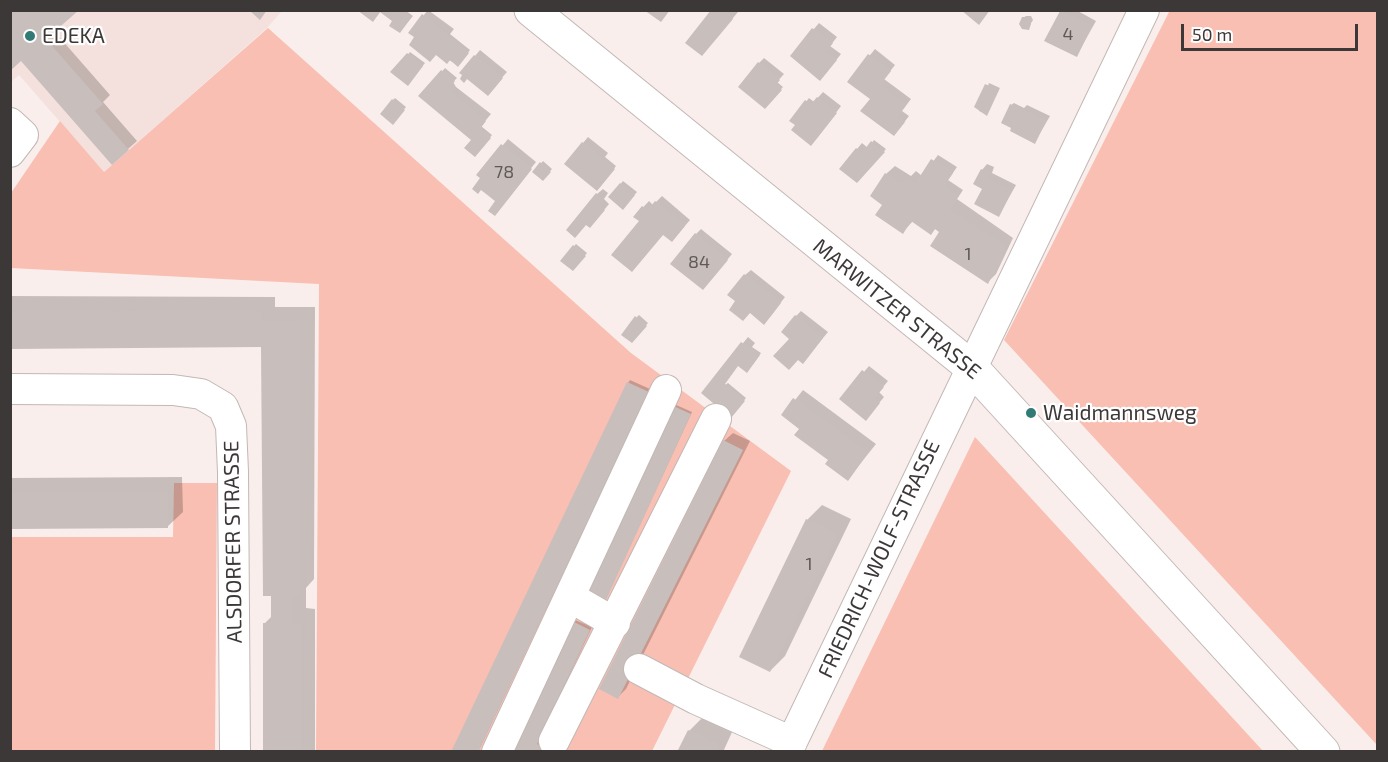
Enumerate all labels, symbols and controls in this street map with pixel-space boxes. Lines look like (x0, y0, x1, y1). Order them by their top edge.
scale bar (1184, 12, 1361, 50)
place label: EDEKA (42, 23, 105, 49)
house number: 4 (1062, 23, 1074, 45)
text: 50 m (1192, 23, 1232, 45)
marker: EDEKA (23, 29, 37, 43)
house number: 78 (494, 161, 514, 183)
street label: MARWITZER STRASSE (808, 234, 986, 384)
house number: 1 (964, 243, 972, 265)
house number: 84 (688, 251, 710, 273)
place label: Waidmannsweg (1043, 400, 1197, 426)
marker: Waidmannsweg (1024, 406, 1038, 420)
street label: FRIEDRICH-WOLF-STRASSE (813, 436, 945, 682)
street label: ALSDORFER STRASSE (219, 440, 247, 644)
house number: 1 (805, 553, 813, 575)

